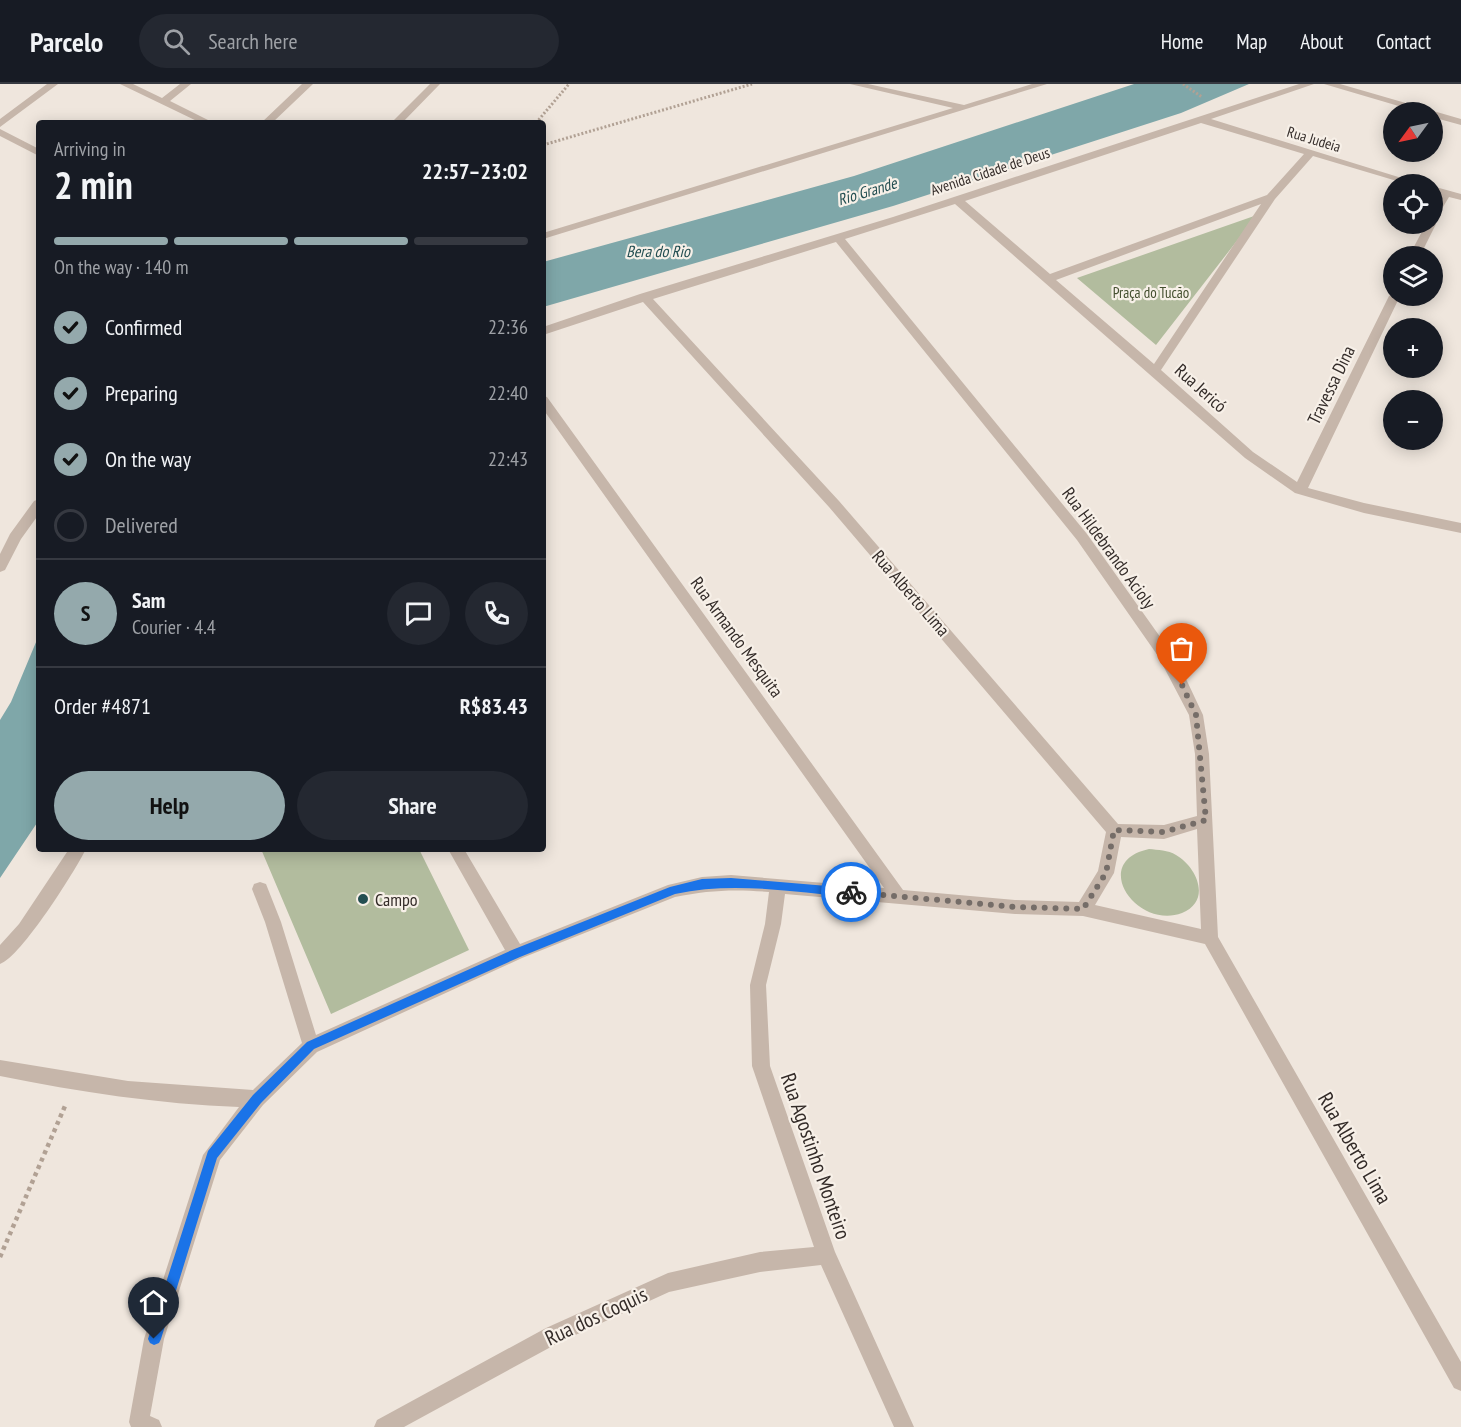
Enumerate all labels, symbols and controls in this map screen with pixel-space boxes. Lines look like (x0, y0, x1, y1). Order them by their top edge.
search box (139, 14, 559, 68)
text: Parcelo (30, 23, 103, 60)
icon: search (160, 25, 193, 58)
text: Search here (208, 27, 298, 55)
text: Home (1161, 28, 1203, 55)
text: Map (1236, 28, 1267, 55)
text: About (1300, 28, 1343, 55)
text: Contact (1376, 28, 1431, 55)
north arrow (1383, 102, 1443, 162)
map controls (1383, 102, 1443, 450)
street label: Rua Judeia (1285, 122, 1343, 156)
text: Arriving in (54, 136, 126, 162)
street label: Avenida Cidade de Deus (928, 143, 1052, 199)
text: 22:57–23:02 (422, 157, 528, 185)
text: 2 min (54, 159, 133, 210)
water label: Rio Grande (835, 172, 900, 209)
button: locate (1383, 174, 1443, 234)
water label: Bera do Rio (626, 241, 691, 261)
button: layers (1383, 246, 1443, 306)
text: On the way · 140 m (54, 254, 189, 280)
park label: Praça do Tucão (1113, 283, 1189, 302)
icon: check (54, 311, 87, 344)
text: Confirmed (105, 313, 182, 341)
text: 22:36 (488, 314, 528, 340)
button: + (1383, 318, 1443, 378)
street label: Travessa Dina (1302, 342, 1360, 428)
street label: Rua Jericó (1170, 359, 1232, 417)
icon: check (54, 377, 87, 410)
text: Preparing (105, 379, 178, 407)
text: 22:40 (488, 380, 528, 406)
button: − (1383, 390, 1443, 450)
icon: check (54, 443, 87, 476)
text: On the way (105, 445, 191, 473)
text: 22:43 (488, 446, 528, 472)
street label: Rua Hildebrando Acioly (1057, 483, 1161, 613)
text: Delivered (105, 511, 178, 539)
street label: Rua Alberto Lima (867, 545, 955, 641)
street label: Rua Armando Mesquita (686, 572, 788, 702)
button: chat (387, 582, 450, 645)
button: phone (465, 582, 528, 645)
text: Sam (132, 586, 165, 614)
text: S (81, 599, 90, 627)
text: Courier · 4.4 (132, 614, 216, 640)
pin (1156, 623, 1207, 685)
icon: bag (1165, 632, 1198, 665)
text: Order #4871 (54, 692, 151, 720)
text: R$83.43 (460, 692, 528, 720)
button: Help (54, 771, 285, 840)
button: Share (297, 771, 528, 840)
courier (821, 862, 881, 922)
icon: bike (835, 876, 868, 909)
place label: Campo (375, 888, 418, 911)
marker: Campo (356, 892, 370, 906)
street label: Rua Agostinho Monteiro (775, 1069, 857, 1243)
street label: Rua Alberto Lima (1312, 1087, 1398, 1209)
pin (128, 1277, 179, 1339)
street label: Rua dos Coquis (541, 1281, 651, 1351)
icon: home (137, 1286, 170, 1319)

